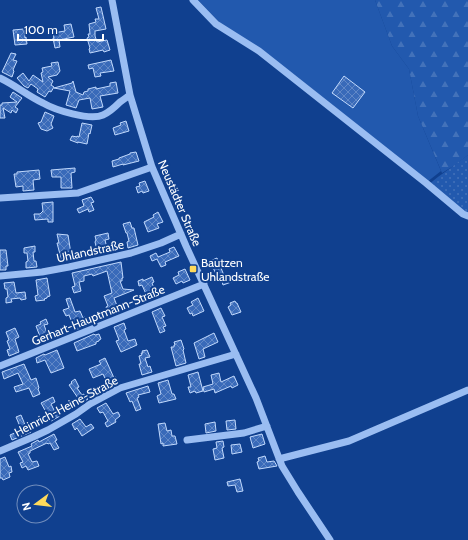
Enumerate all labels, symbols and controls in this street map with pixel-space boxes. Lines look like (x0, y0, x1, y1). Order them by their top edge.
scale bar (18, 16, 103, 42)
text: 100 m (24, 22, 58, 37)
street label: Neustädter Straße (155, 158, 205, 248)
street label: Uhlandstraße (55, 237, 125, 265)
place label: Bautzen Uhlandstraße (201, 255, 270, 284)
marker: Bautzen Uhlandstraße (188, 264, 198, 274)
street label: Gerhart-Hauptmann-Straße (29, 281, 167, 349)
street label: Heinrich-Heine-Straße (12, 372, 120, 440)
north arrow (16, 484, 56, 524)
text: N (19, 501, 34, 512)

